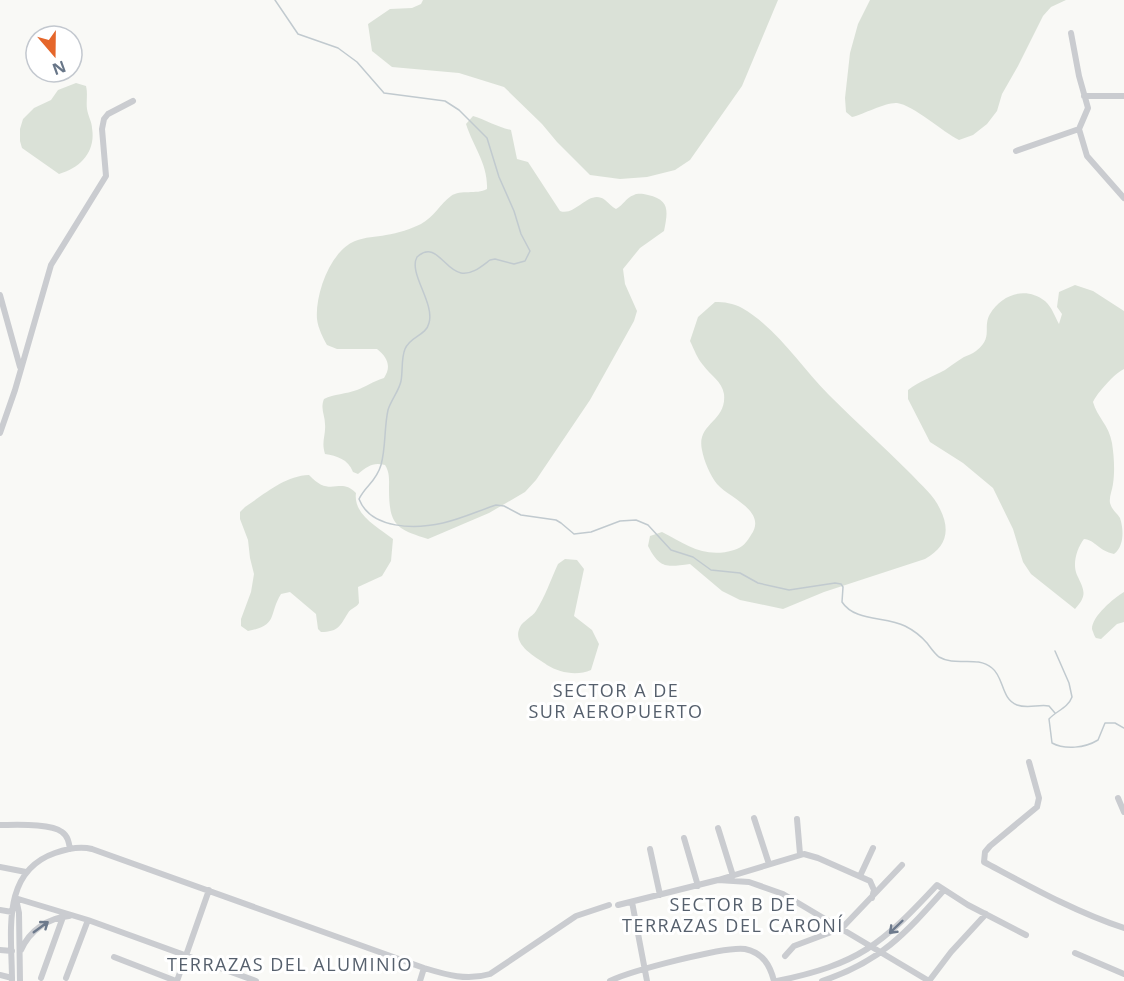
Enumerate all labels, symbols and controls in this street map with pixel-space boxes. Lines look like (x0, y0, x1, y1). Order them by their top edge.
north arrow (24, 24, 84, 84)
text: N (49, 56, 69, 81)
district label: SECTOR A DE SUR AEROPUERTO (528, 678, 704, 723)
district label: SECTOR B DE TERRAZAS DEL CARONÍ (622, 892, 844, 937)
one-way arrow (33, 920, 49, 933)
one-way arrow (889, 920, 904, 934)
district label: TERRAZAS DEL ALUMINIO (167, 952, 413, 976)

